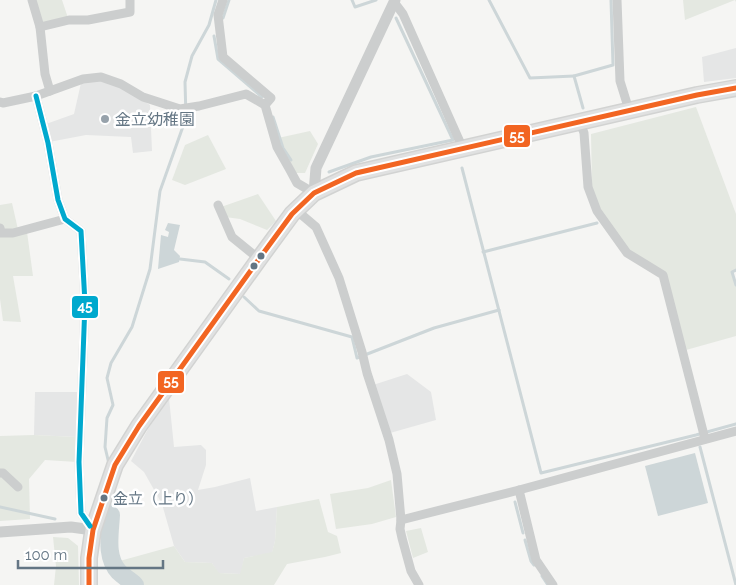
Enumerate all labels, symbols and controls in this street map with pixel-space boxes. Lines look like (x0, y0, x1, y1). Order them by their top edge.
place label: 金立幼稚園 (115, 110, 195, 129)
marker: 金立幼稚園 (99, 113, 111, 125)
line badge: 55 (503, 124, 531, 148)
text: 55 (509, 128, 525, 144)
unlabelled marker (256, 251, 266, 261)
unlabelled marker (249, 261, 259, 271)
line badge: 45 (71, 295, 99, 319)
text: 45 (77, 298, 93, 314)
line badge: 55 (157, 370, 185, 394)
text: 55 (163, 373, 179, 389)
place label: 金立（上り） (113, 490, 203, 508)
marker: 金立（上り） (99, 493, 109, 503)
scale bar (18, 538, 162, 570)
text: 100 m (25, 546, 67, 564)

